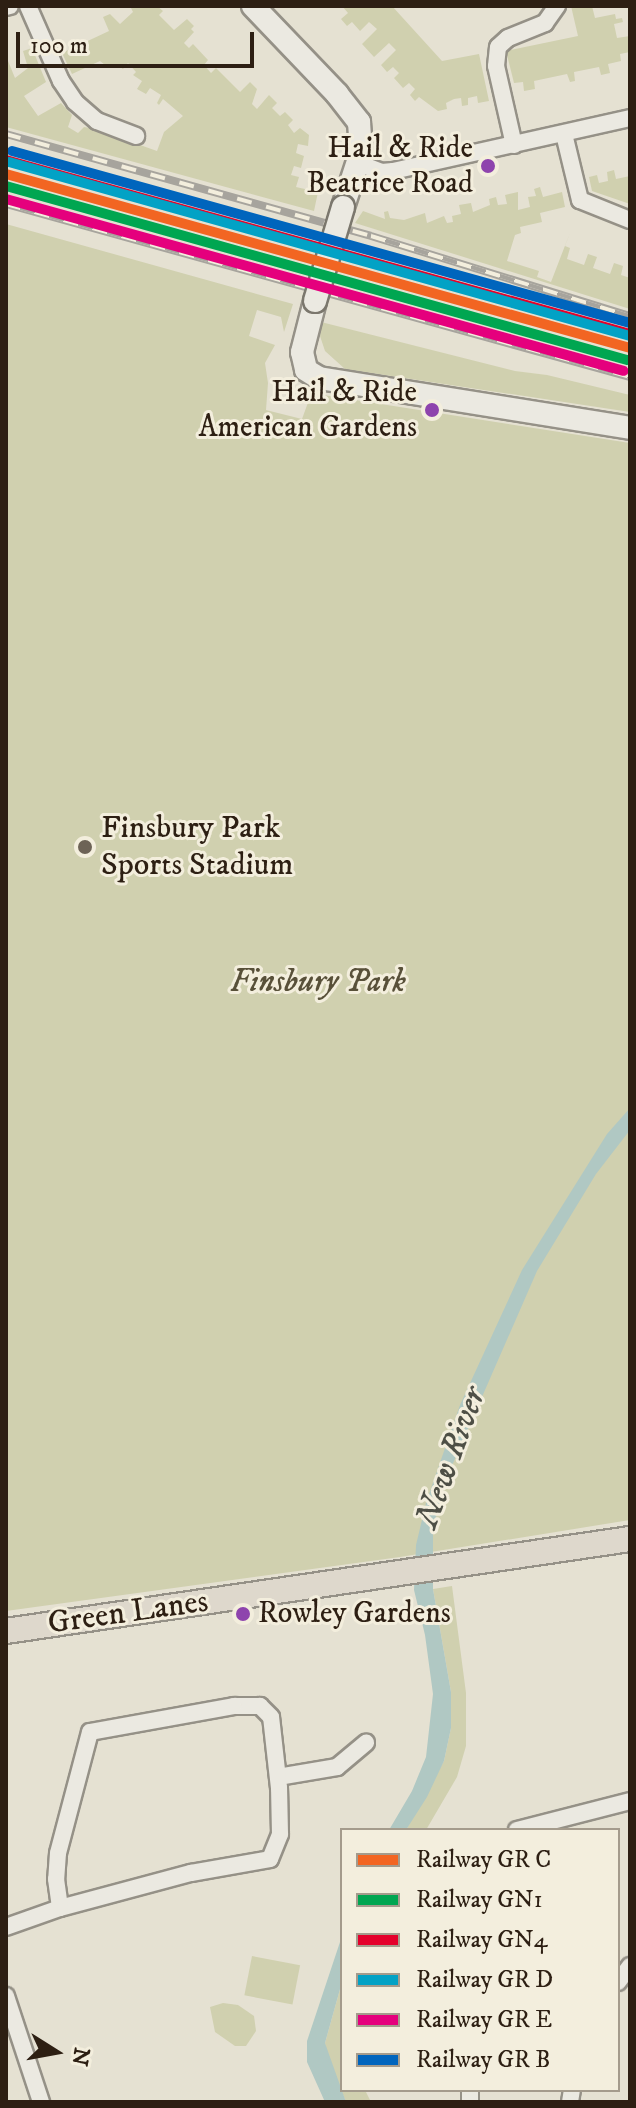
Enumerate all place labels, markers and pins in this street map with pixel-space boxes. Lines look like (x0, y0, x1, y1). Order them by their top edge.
place label: Hail & Ride Beatrice Road (306, 131, 473, 202)
marker: Hail & Ride Beatrice Road (480, 158, 496, 174)
place label: Hail & Ride American Gardens (199, 375, 417, 446)
marker: Hail & Ride American Gardens (424, 402, 440, 418)
place label: Finsbury Park Sports Stadium (101, 810, 293, 885)
marker: Finsbury Park Sports Stadium (76, 838, 94, 856)
place label: Rowley Gardens (258, 1596, 451, 1632)
marker: Rowley Gardens (235, 1606, 251, 1622)

